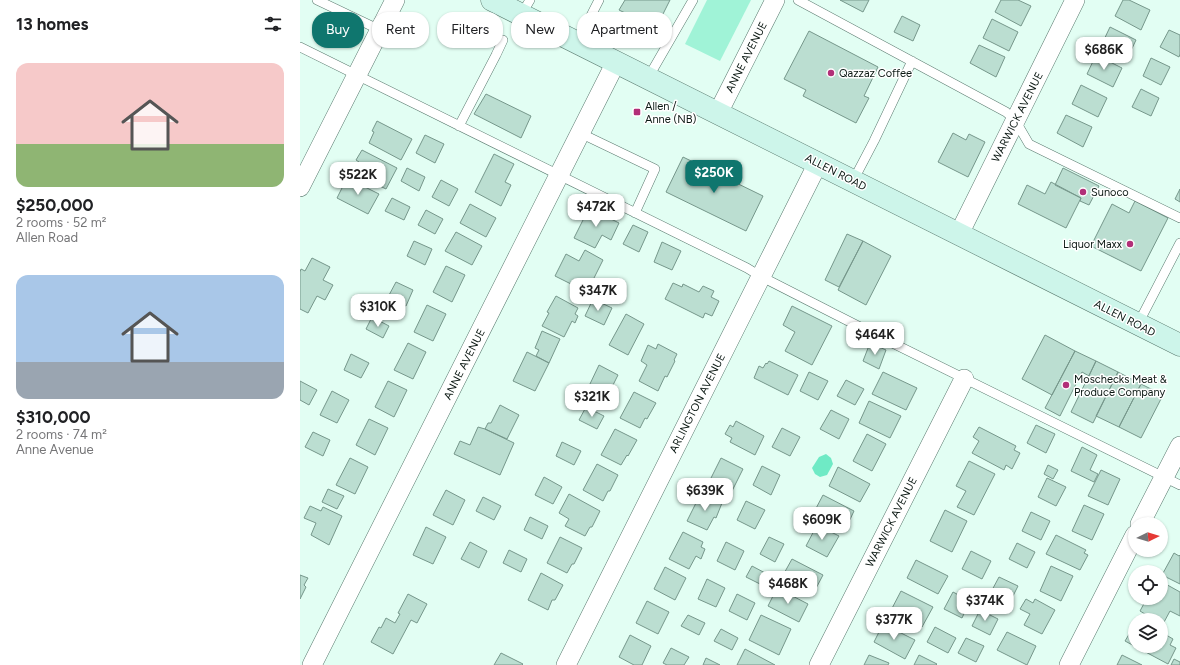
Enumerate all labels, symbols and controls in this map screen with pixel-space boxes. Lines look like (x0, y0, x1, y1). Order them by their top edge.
chip: Buy (312, 12, 364, 48)
chip: Rent (372, 12, 429, 48)
chip: Filters (437, 12, 503, 48)
chip: New (511, 12, 569, 48)
chip: Apartment (577, 12, 672, 48)
icon: filters (262, 13, 284, 35)
text: 13 homes (16, 14, 88, 34)
street label: ANNE AVENUE (723, 20, 770, 95)
pin: $686K (1076, 37, 1132, 71)
text: $686K (1085, 42, 1123, 57)
place label: Qazzaz Coffee (839, 67, 912, 80)
marker: Qazzaz Coffee (826, 68, 836, 78)
street label: WARWICK AVENUE (989, 70, 1046, 164)
icon: home (114, 89, 186, 161)
place label: Allen / Anne (NB) (645, 100, 697, 126)
marker: Allen / Anne (NB) (632, 107, 642, 117)
street label: ALLEN ROAD (803, 151, 869, 194)
pin: $250K (686, 160, 742, 194)
pin: $522K (330, 162, 386, 196)
text: $250K (694, 165, 734, 180)
text: $522K (339, 167, 377, 182)
place label: Sunoco (1091, 186, 1129, 199)
marker: Sunoco (1078, 187, 1088, 197)
pin: $472K (568, 194, 624, 228)
text: $250,000 (16, 195, 94, 215)
text: $472K (577, 199, 615, 214)
text: 2 rooms · 52 m² (16, 215, 107, 230)
text: Allen Road (16, 230, 78, 245)
place label: Liquor Maxx (1063, 238, 1123, 251)
marker: Liquor Maxx (1125, 239, 1135, 249)
pin: $347K (570, 278, 626, 312)
text: $347K (579, 283, 617, 298)
pin: $310K (350, 294, 406, 328)
street label: ALLEN ROAD (1092, 297, 1158, 340)
text: $310K (360, 299, 397, 314)
icon: home (114, 301, 186, 373)
pin: $464K (847, 322, 903, 356)
street label: ANNE AVENUE (441, 327, 488, 402)
text: $464K (855, 327, 895, 342)
street label: ARLINGTON AVENUE (667, 351, 728, 455)
place label: Moschecks Meat & Produce Company (1074, 373, 1167, 399)
marker: Moschecks Meat & Produce Company (1061, 380, 1071, 390)
pin: $321K (564, 384, 620, 418)
text: $321K (574, 389, 610, 404)
text: $310,000 (16, 407, 90, 427)
text: 2 rooms · 74 m² (16, 427, 107, 442)
text: Anne Avenue (16, 442, 94, 457)
street label: WARWICK AVENUE (863, 475, 920, 569)
pin: $639K (677, 478, 733, 512)
text: $639K (686, 483, 724, 498)
pin: $609K (794, 507, 850, 541)
text: $609K (802, 512, 842, 527)
north arrow (1128, 517, 1168, 557)
map controls (1128, 517, 1168, 653)
button: locate (1128, 565, 1168, 605)
pin: $468K (760, 571, 816, 605)
text: $468K (768, 576, 808, 591)
pin: $374K (957, 588, 1013, 622)
text: $374K (966, 593, 1004, 608)
pin: $377K (866, 607, 922, 641)
text: $377K (875, 612, 913, 627)
button: layers (1128, 613, 1168, 653)

